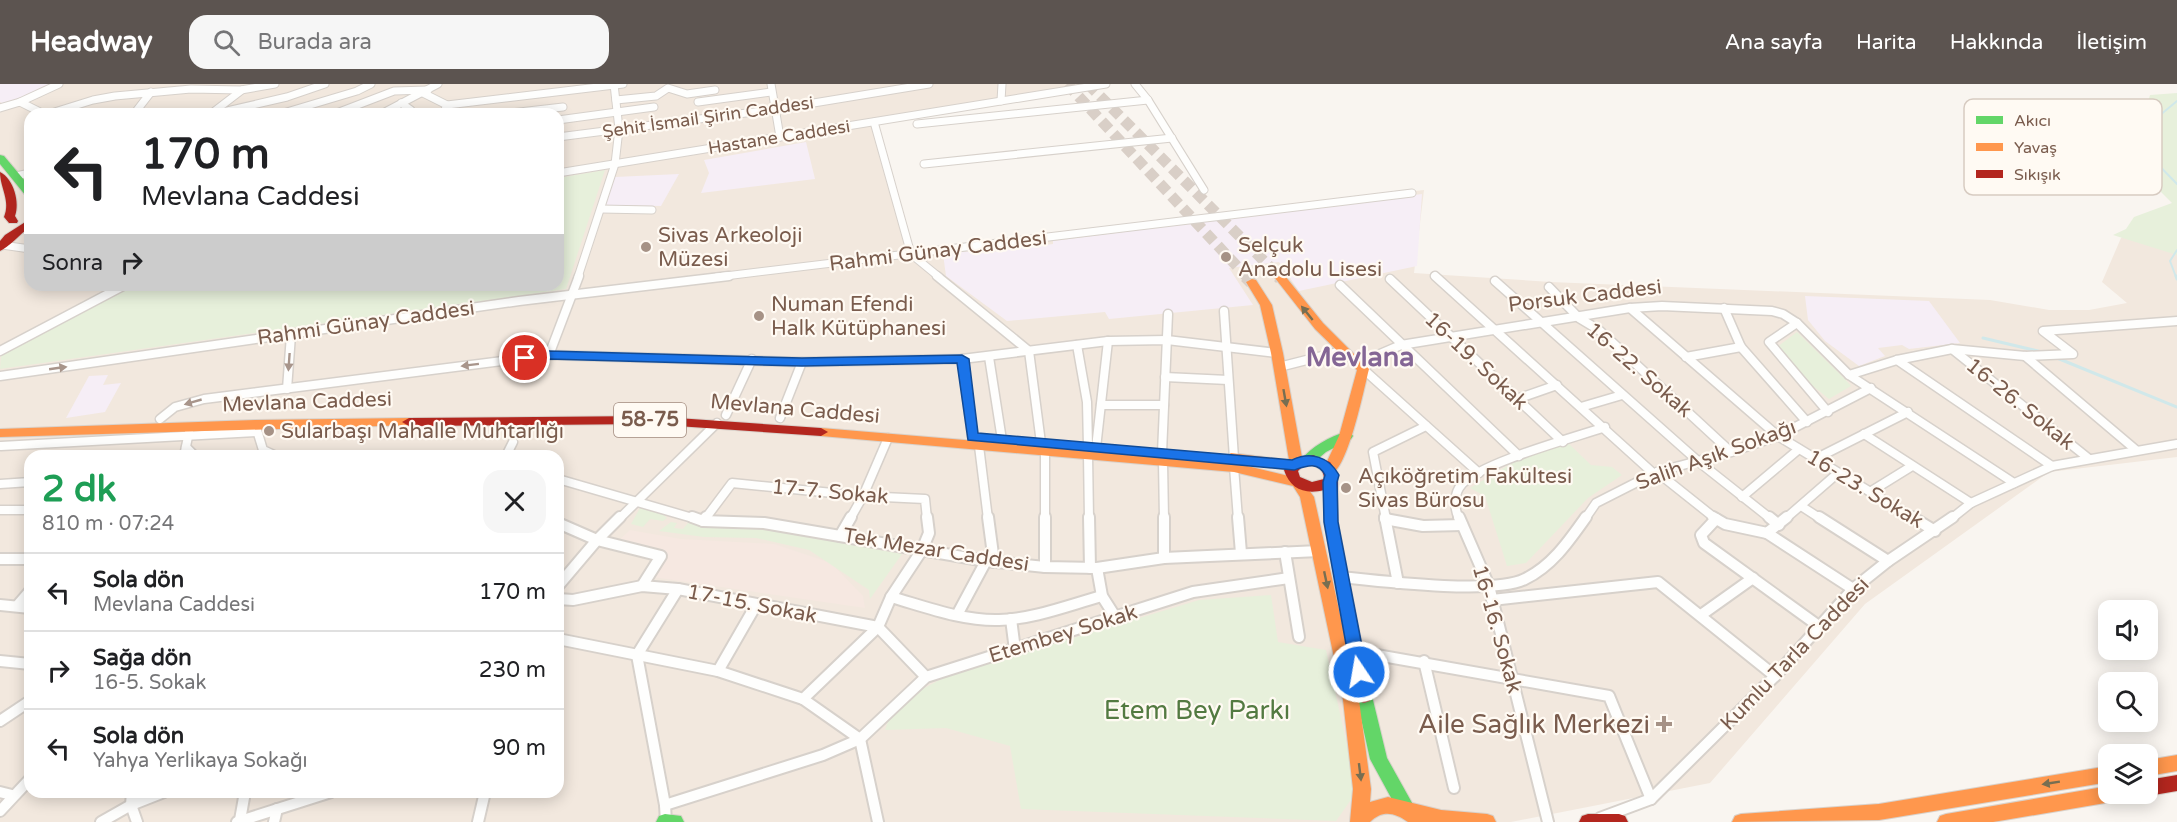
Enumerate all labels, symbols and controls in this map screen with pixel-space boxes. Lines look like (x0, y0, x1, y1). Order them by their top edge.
search box (189, 15, 609, 69)
text: Headway (30, 25, 153, 59)
icon: search (210, 26, 243, 59)
text: Burada ara (258, 29, 372, 55)
text: Ana sayfa (1725, 30, 1823, 55)
text: Harita (1856, 30, 1917, 55)
text: Hakkında (1950, 30, 2043, 55)
text: İletişim (2076, 30, 2147, 55)
street label: Şehit İsmail Şirin Caddesi (601, 91, 815, 143)
legend (1964, 99, 2162, 195)
text: Akıcı (2014, 111, 2051, 131)
street label: Hastane Caddesi (706, 115, 852, 159)
text: 170 m (141, 129, 270, 180)
icon: left (42, 132, 120, 210)
text: Yavaş (2014, 138, 2057, 158)
text: Sıkışık (2014, 165, 2061, 185)
text: Mevlana Caddesi (141, 180, 360, 213)
place label: Sivas Arkeoloji Müzesi (658, 223, 802, 272)
street label: Rahmi Günay Caddesi (828, 225, 1048, 277)
place label: Selçuk Anadolu Lisesi (1238, 233, 1382, 282)
marker: Sivas Arkeoloji Müzesi (639, 240, 653, 254)
icon: right (115, 246, 148, 279)
text: Sonra (42, 250, 103, 276)
marker: Selçuk Anadolu Lisesi (1219, 250, 1233, 264)
street label: Porsuk Caddesi (1507, 274, 1663, 318)
place label: Numan Efendi Halk Kütüphanesi (771, 292, 946, 341)
street label: Rahmi Günay Caddesi (256, 295, 476, 351)
one-way arrow (1301, 305, 1314, 320)
street label: 16-19. Sokak (1419, 307, 1533, 415)
marker: Numan Efendi Halk Kütüphanesi (752, 309, 766, 323)
street label: 16-22. Sokak (1581, 317, 1697, 423)
pin (499, 332, 550, 383)
icon: arrive (508, 341, 541, 374)
district label: Mevlana (1306, 341, 1414, 374)
one-way arrow (284, 352, 294, 371)
street label: 16-26. Sokak (1961, 353, 2079, 455)
one-way arrow (460, 360, 479, 370)
one-way arrow (49, 363, 68, 372)
street label: Mevlana Caddesi (222, 387, 392, 417)
street label: Mevlana Caddesi (709, 389, 881, 429)
one-way arrow (1281, 389, 1290, 408)
one-way arrow (184, 398, 202, 407)
road number: 58-75 (614, 403, 686, 437)
street label: Salih Aşık Sokağı (1633, 414, 1799, 496)
place label: Sularbaşı Mahalle Muhtarlığı (281, 419, 564, 444)
marker: Sularbaşı Mahalle Muhtarlığı (262, 424, 276, 438)
street label: 16-23. Sokak (1802, 444, 1928, 534)
place label: Açıköğretim Fakültesi Sivas Bürosu (1358, 464, 1572, 513)
text: 2 dk (42, 468, 116, 511)
button: close (483, 470, 546, 533)
street label: 17-7. Sokak (770, 474, 890, 510)
marker: Açıköğretim Fakültesi Sivas Bürosu (1339, 481, 1353, 495)
text: 810 m · 07:24 (42, 512, 174, 536)
street label: Tek Mezar Caddesi (841, 523, 1031, 577)
street label: 16-16. Sokak (1467, 562, 1527, 696)
text: Sola dön (93, 567, 184, 593)
one-way arrow (1322, 571, 1331, 590)
street label: Kumlu Tarla Caddesi (1715, 572, 1875, 736)
icon: left (42, 576, 75, 609)
text: 170 m (479, 579, 546, 605)
street label: 17-15. Sokak (685, 579, 819, 629)
text: Mevlana Caddesi (93, 593, 255, 617)
street label: Etembey Sokak (986, 600, 1140, 668)
map controls (2098, 600, 2158, 804)
button: sound (2098, 600, 2158, 660)
position arrow (1327, 640, 1391, 704)
text: Sağa dön (93, 645, 192, 671)
icon: right (42, 654, 75, 687)
text: 230 m (479, 657, 546, 683)
text: 16-5. Sokak (93, 671, 206, 695)
button: search (2098, 672, 2158, 732)
park label: Etem Bey Parkı (1104, 695, 1290, 726)
place label: Aile Sağlık Merkezi (1418, 709, 1650, 740)
marker: Aile Sağlık Merkezi (1655, 715, 1673, 733)
text: Sola dön (93, 723, 184, 749)
icon: left (42, 732, 75, 765)
text: 90 m (492, 735, 546, 761)
button: layers (2098, 744, 2158, 804)
text: Yahya Yerlikaya Sokağı (93, 749, 308, 773)
one-way arrow (1355, 763, 1365, 782)
one-way arrow (2041, 778, 2060, 787)

